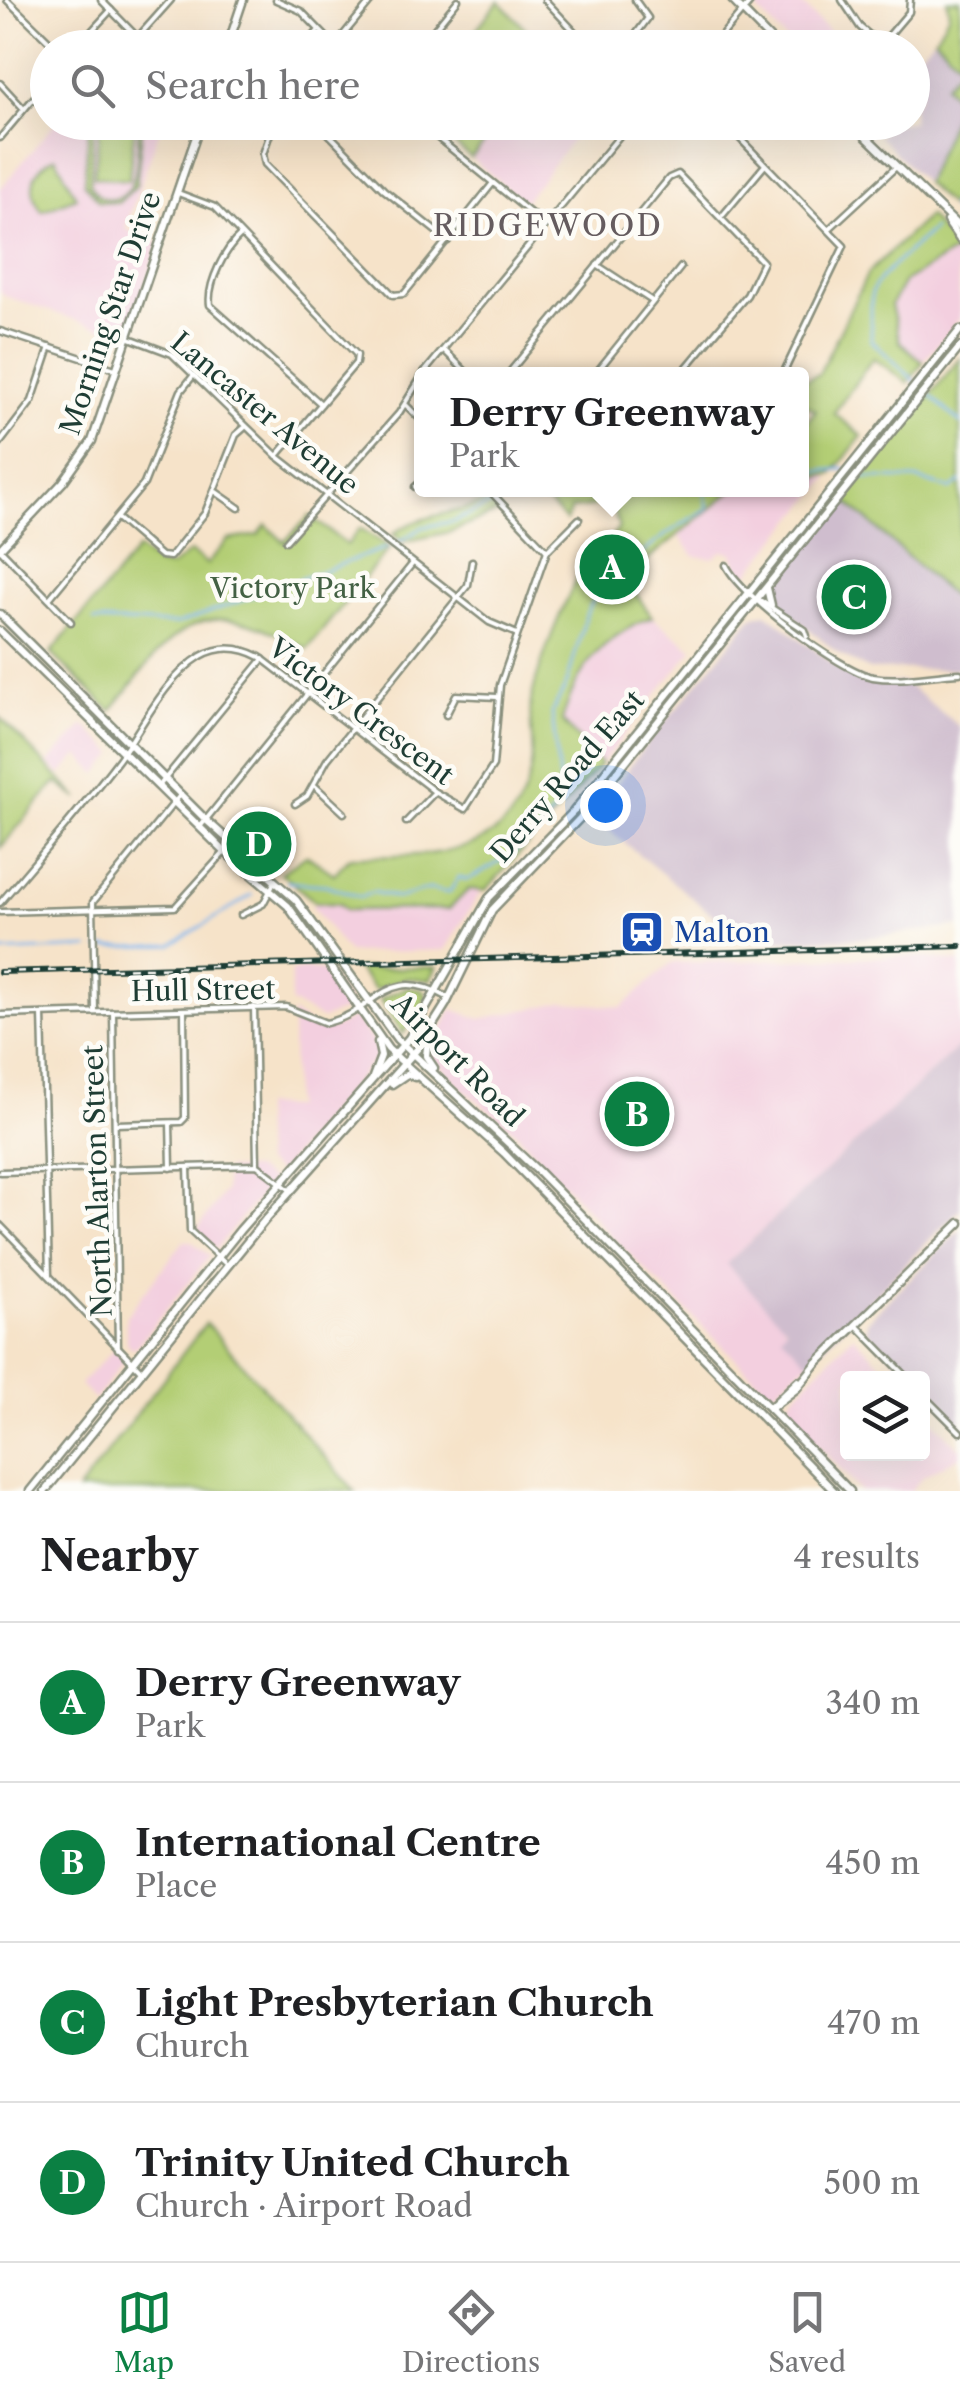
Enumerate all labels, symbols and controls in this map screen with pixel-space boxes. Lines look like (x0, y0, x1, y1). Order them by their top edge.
search box (30, 30, 930, 140)
icon: search (65, 58, 120, 113)
text: Search here (145, 62, 360, 109)
street label: Morning Star Drive (52, 187, 168, 439)
district label: RIDGEWOOD (433, 207, 663, 244)
street label: Lancaster Avenue (164, 325, 366, 501)
popup (414, 367, 809, 497)
text: Derry Greenway (449, 389, 774, 436)
text: Park (449, 436, 518, 475)
pin: A (580, 530, 644, 604)
pin: C (822, 560, 886, 634)
park label: Victory Park (209, 571, 377, 605)
street label: Victory Crescent (261, 630, 460, 792)
street label: Derry Road East (483, 683, 651, 869)
your location (580, 780, 631, 831)
pin: D (226, 806, 292, 882)
station icon: Malton (619, 909, 665, 955)
place label: Malton (674, 915, 770, 949)
street label: Hull Street (131, 972, 275, 1008)
street label: Airport Road (384, 986, 532, 1134)
street label: North Alarton Street (75, 1044, 119, 1318)
pin: B (604, 1076, 670, 1152)
map controls (840, 1371, 930, 1461)
button: layers (840, 1371, 930, 1461)
text: Nearby (40, 1530, 198, 1582)
text: 4 results (794, 1537, 920, 1576)
text: Derry Greenway (135, 1659, 460, 1706)
text: A (60, 1683, 85, 1722)
text: 340 m (825, 1683, 920, 1722)
text: Park (135, 1706, 205, 1745)
text: International Centre (135, 1819, 541, 1866)
text: B (61, 1843, 84, 1882)
text: 450 m (826, 1843, 920, 1882)
text: Place (135, 1866, 217, 1905)
text: Light Presbyterian Church (135, 1979, 654, 2026)
text: C (60, 2003, 85, 2042)
text: 470 m (827, 2003, 920, 2042)
text: Church (135, 2026, 249, 2065)
text: Trinity United Church (135, 2139, 570, 2186)
text: D (59, 2163, 86, 2202)
text: 500 m (824, 2163, 920, 2202)
text: Church · Airport Road (135, 2186, 473, 2225)
tab: Map (114, 2285, 174, 2379)
tab: Directions (402, 2285, 540, 2379)
tab: Saved (768, 2285, 846, 2379)

